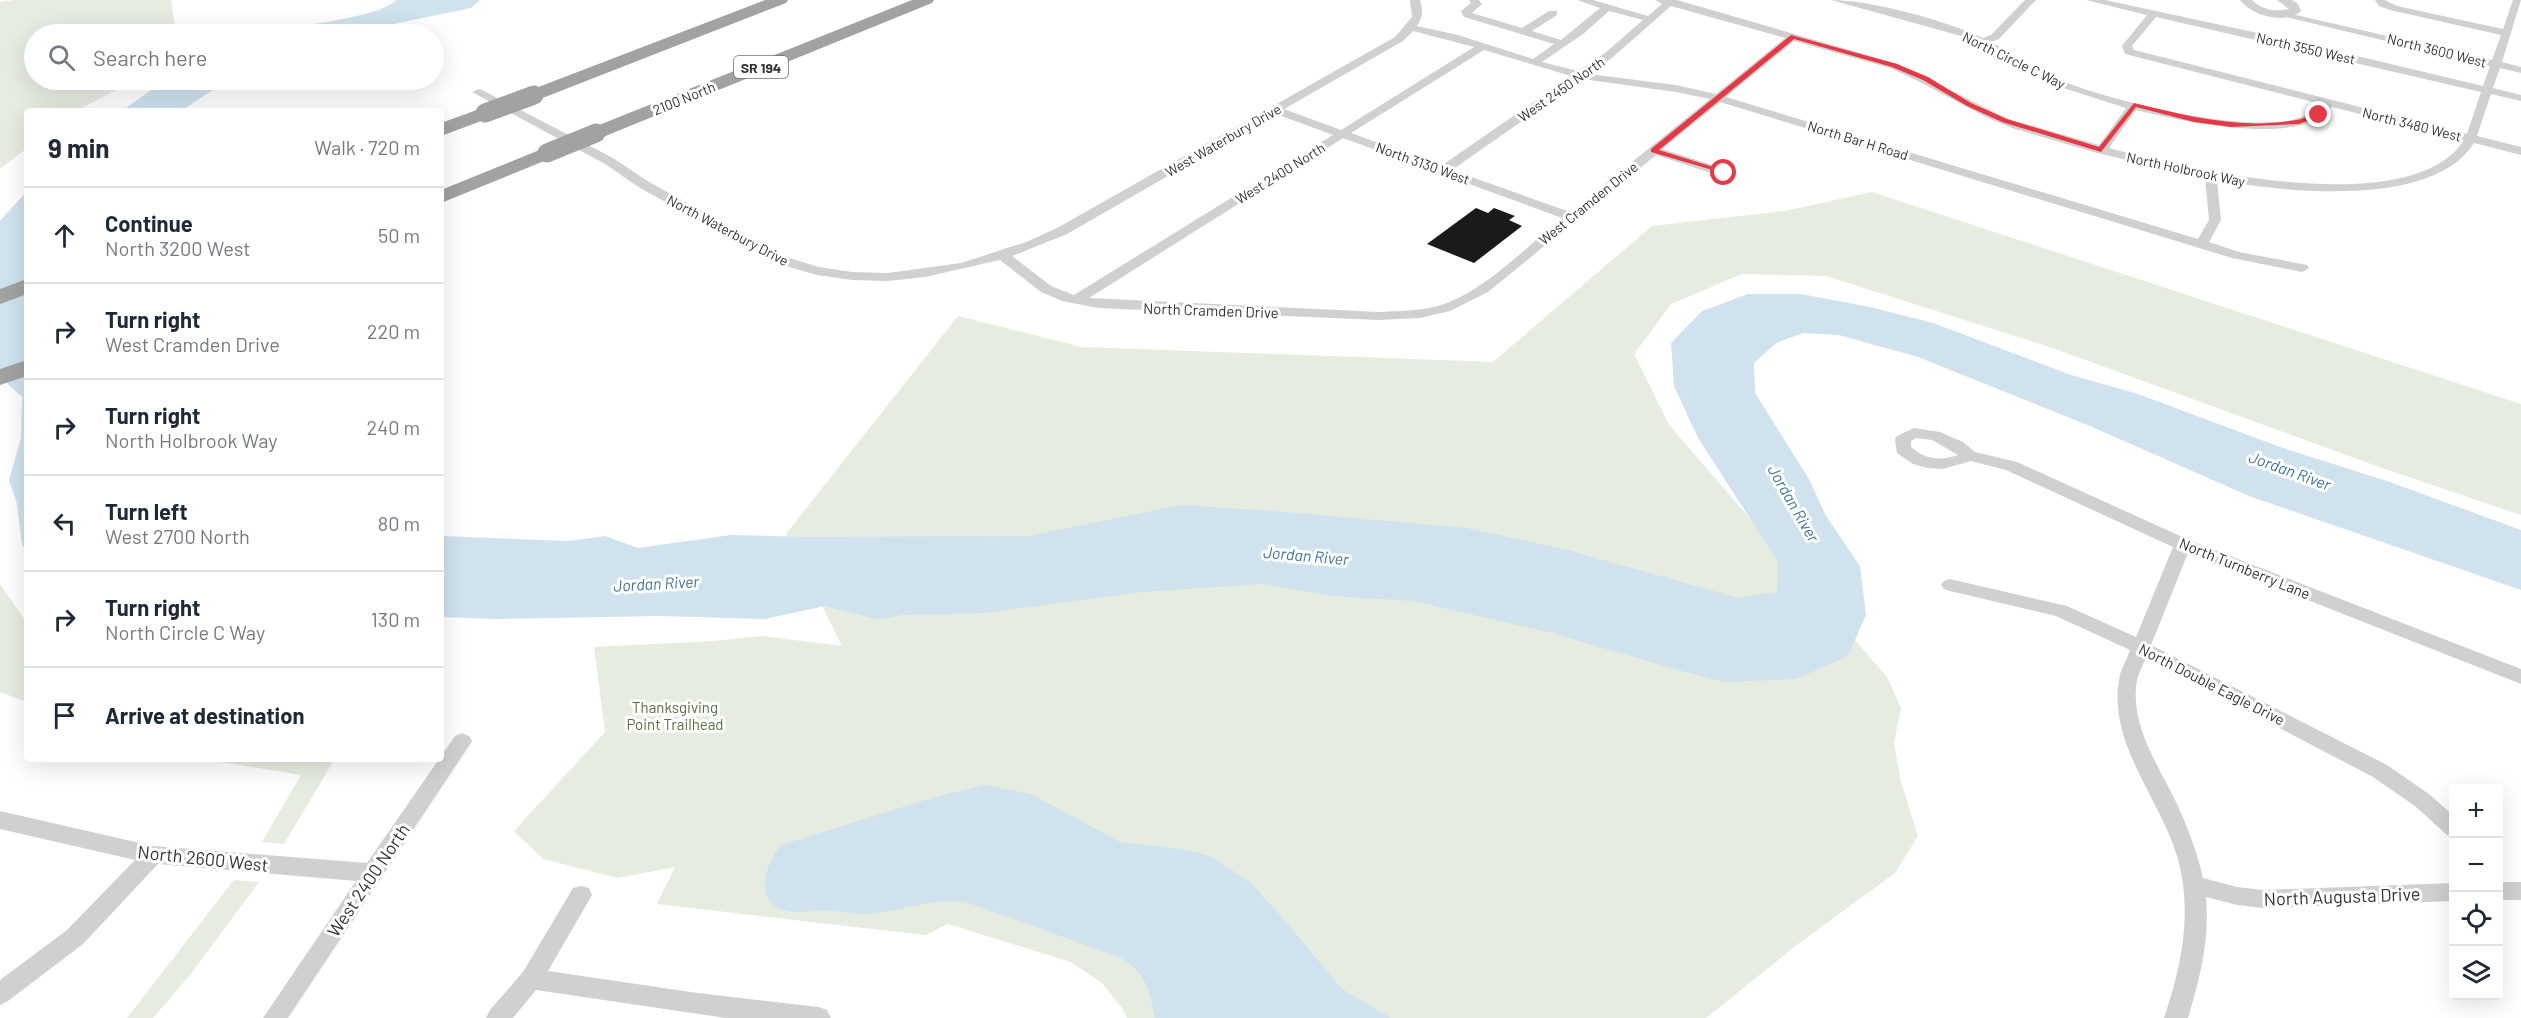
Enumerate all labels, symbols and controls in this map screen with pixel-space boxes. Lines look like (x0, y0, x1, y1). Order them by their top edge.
search box (24, 24, 444, 90)
street label: North Circle C Way (1960, 28, 2069, 92)
street label: North 3550 West (2255, 28, 2357, 68)
street label: North 3600 West (2386, 29, 2488, 71)
icon: search (45, 41, 78, 74)
text: Search here (93, 44, 207, 70)
street label: West 2450 North (1514, 53, 1608, 125)
road number: SR 194 (734, 56, 788, 78)
street label: 2100 North (650, 78, 718, 118)
street label: West Waterbury Drive (1162, 100, 1284, 180)
route end (2305, 101, 2331, 127)
street label: North 3480 West (2361, 103, 2463, 145)
street label: North Bar H Road (1806, 117, 1910, 163)
text: 9 min (48, 132, 110, 163)
text: Walk · 720 m (314, 135, 420, 159)
street label: North 3130 West (1374, 138, 1472, 188)
street label: West 2400 North (1232, 139, 1328, 207)
street label: North Holbrook Way (2125, 148, 2247, 190)
street label: West Cramden Drive (1535, 158, 1641, 248)
route start (1710, 159, 1736, 185)
street label: North Waterbury Drive (664, 191, 792, 269)
text: Continue (105, 210, 193, 236)
icon: ahead (48, 219, 81, 252)
text: 50 m (378, 223, 420, 247)
text: North 3200 West (105, 236, 251, 260)
street label: North Cramden Drive (1143, 299, 1279, 321)
text: Turn right (105, 306, 200, 332)
icon: right (48, 315, 81, 348)
text: 220 m (367, 319, 420, 343)
text: West Cramden Drive (105, 332, 280, 356)
text: Turn right (105, 402, 200, 428)
icon: right (48, 411, 81, 444)
text: 240 m (366, 415, 420, 439)
text: North Holbrook Way (105, 428, 277, 452)
water label: Jordan River (2246, 446, 2335, 494)
water label: Jordan River (1764, 461, 1824, 546)
text: Turn left (105, 498, 188, 524)
icon: left (48, 507, 81, 540)
text: 80 m (378, 511, 420, 535)
text: West 2700 North (105, 524, 250, 548)
street label: North Turnberry Lane (2177, 534, 2313, 602)
water label: Jordan River (1262, 542, 1351, 568)
water label: Jordan River (613, 571, 701, 595)
text: Turn right (105, 594, 200, 620)
icon: right (48, 603, 81, 636)
text: 130 m (371, 607, 420, 631)
text: North Circle C Way (105, 620, 265, 644)
street label: North Double Eagle Drive (2136, 639, 2288, 729)
park label: Thanksgiving Point Trailhead (626, 698, 724, 733)
icon: arrive (48, 699, 81, 732)
text: Arrive at destination (105, 702, 304, 728)
map controls (2449, 784, 2503, 1000)
button: + (2449, 784, 2503, 838)
street label: West 2400 North (322, 819, 414, 941)
button: − (2449, 838, 2503, 892)
street label: North 2600 West (137, 840, 269, 876)
street label: North Augusta Drive (2263, 882, 2421, 910)
button: locate (2449, 892, 2503, 946)
button: layers (2449, 946, 2503, 1000)

